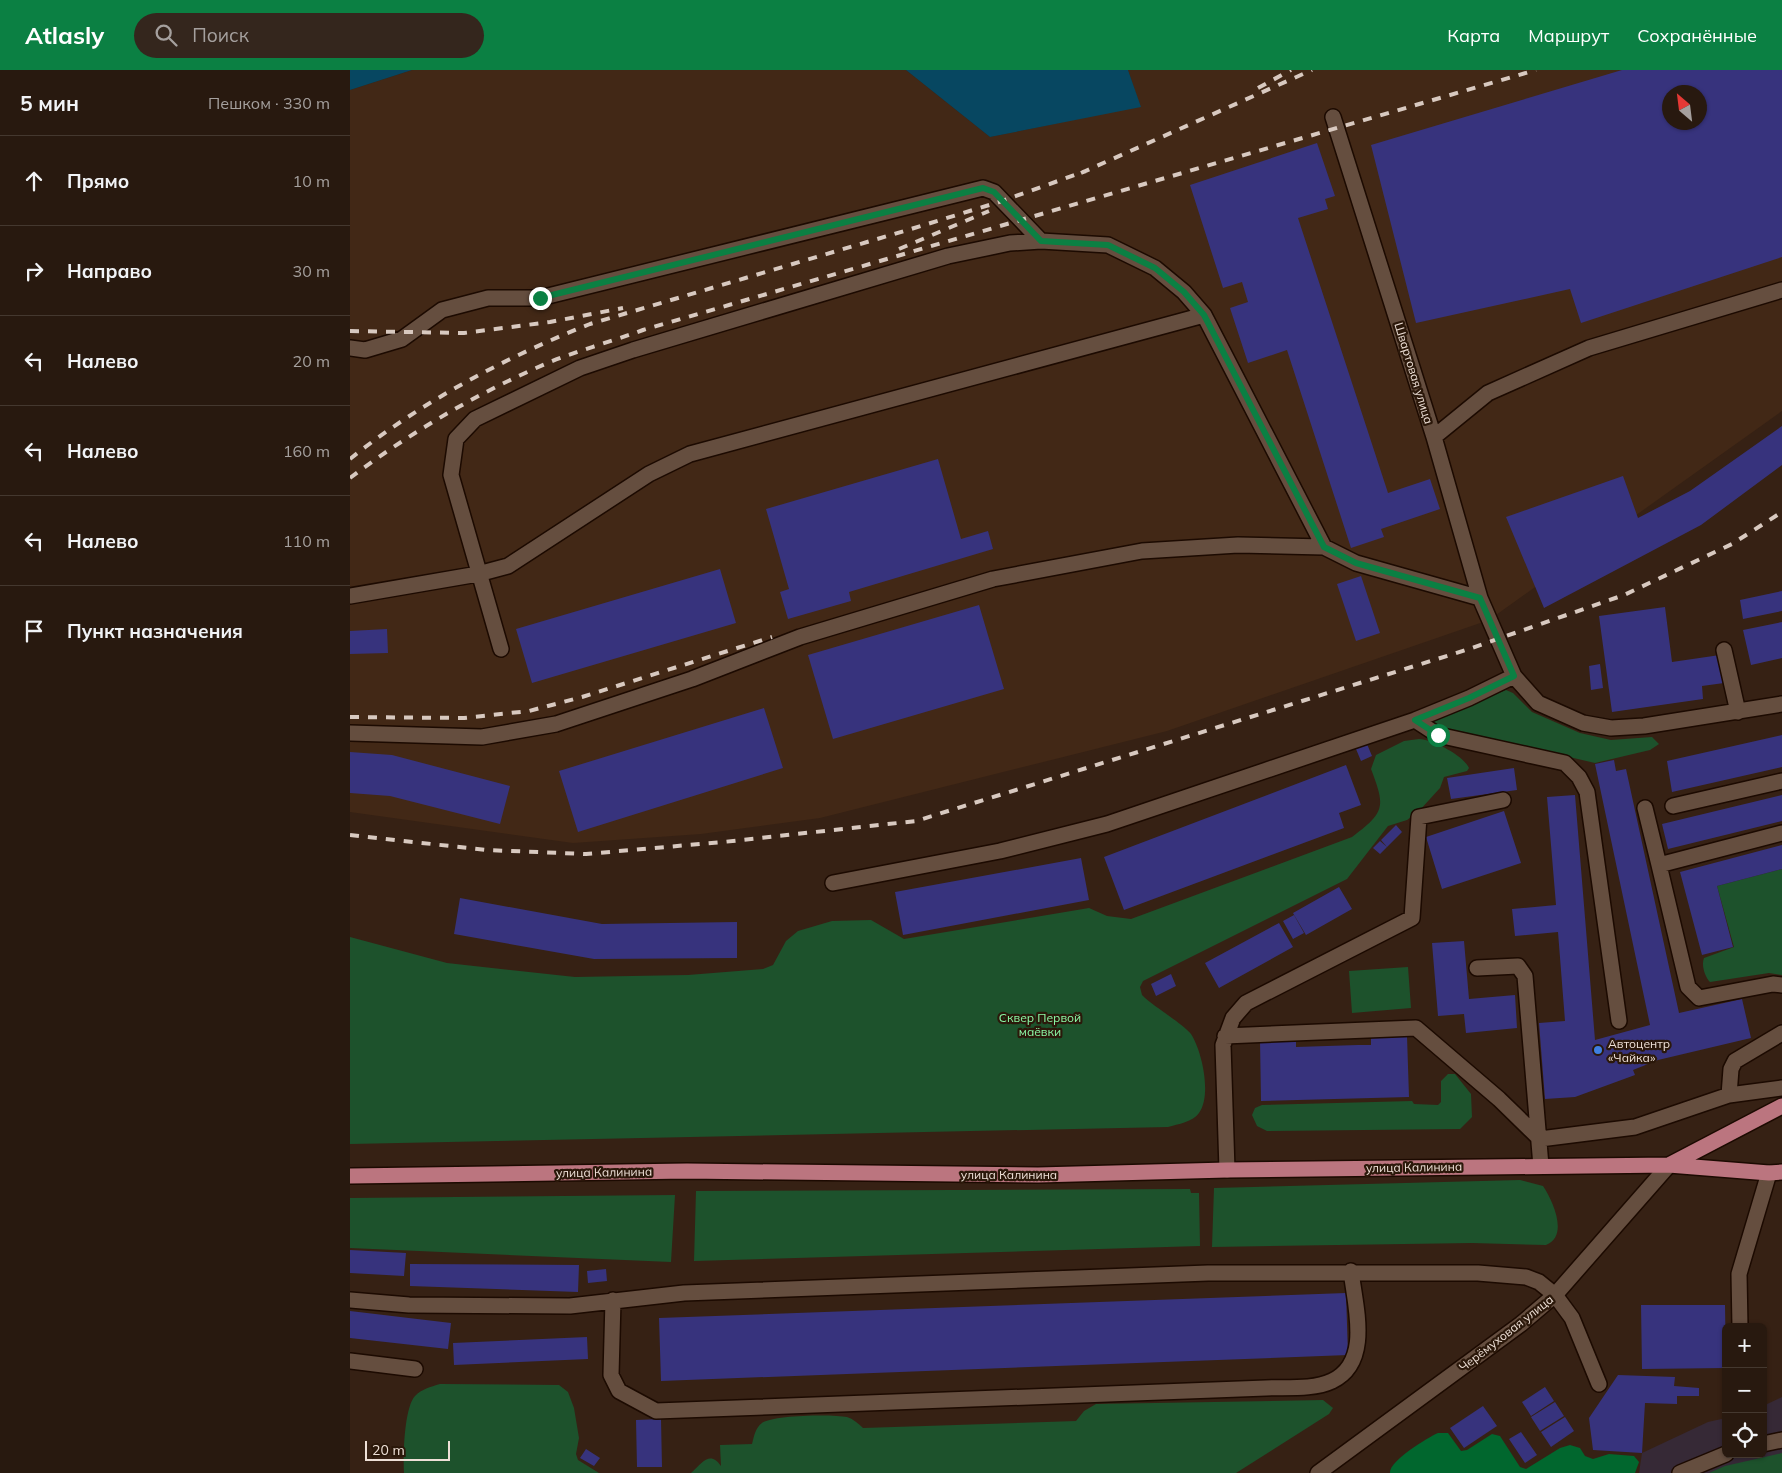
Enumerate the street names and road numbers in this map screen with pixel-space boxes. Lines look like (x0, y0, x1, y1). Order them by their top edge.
street label: Швартовая улица (1391, 320, 1437, 426)
street label: улица Калинина (1366, 1159, 1462, 1175)
street label: улица Калинина (556, 1164, 652, 1180)
street label: улица Калинина (961, 1167, 1057, 1182)
street label: Черёмуховая улица (1456, 1292, 1556, 1374)

